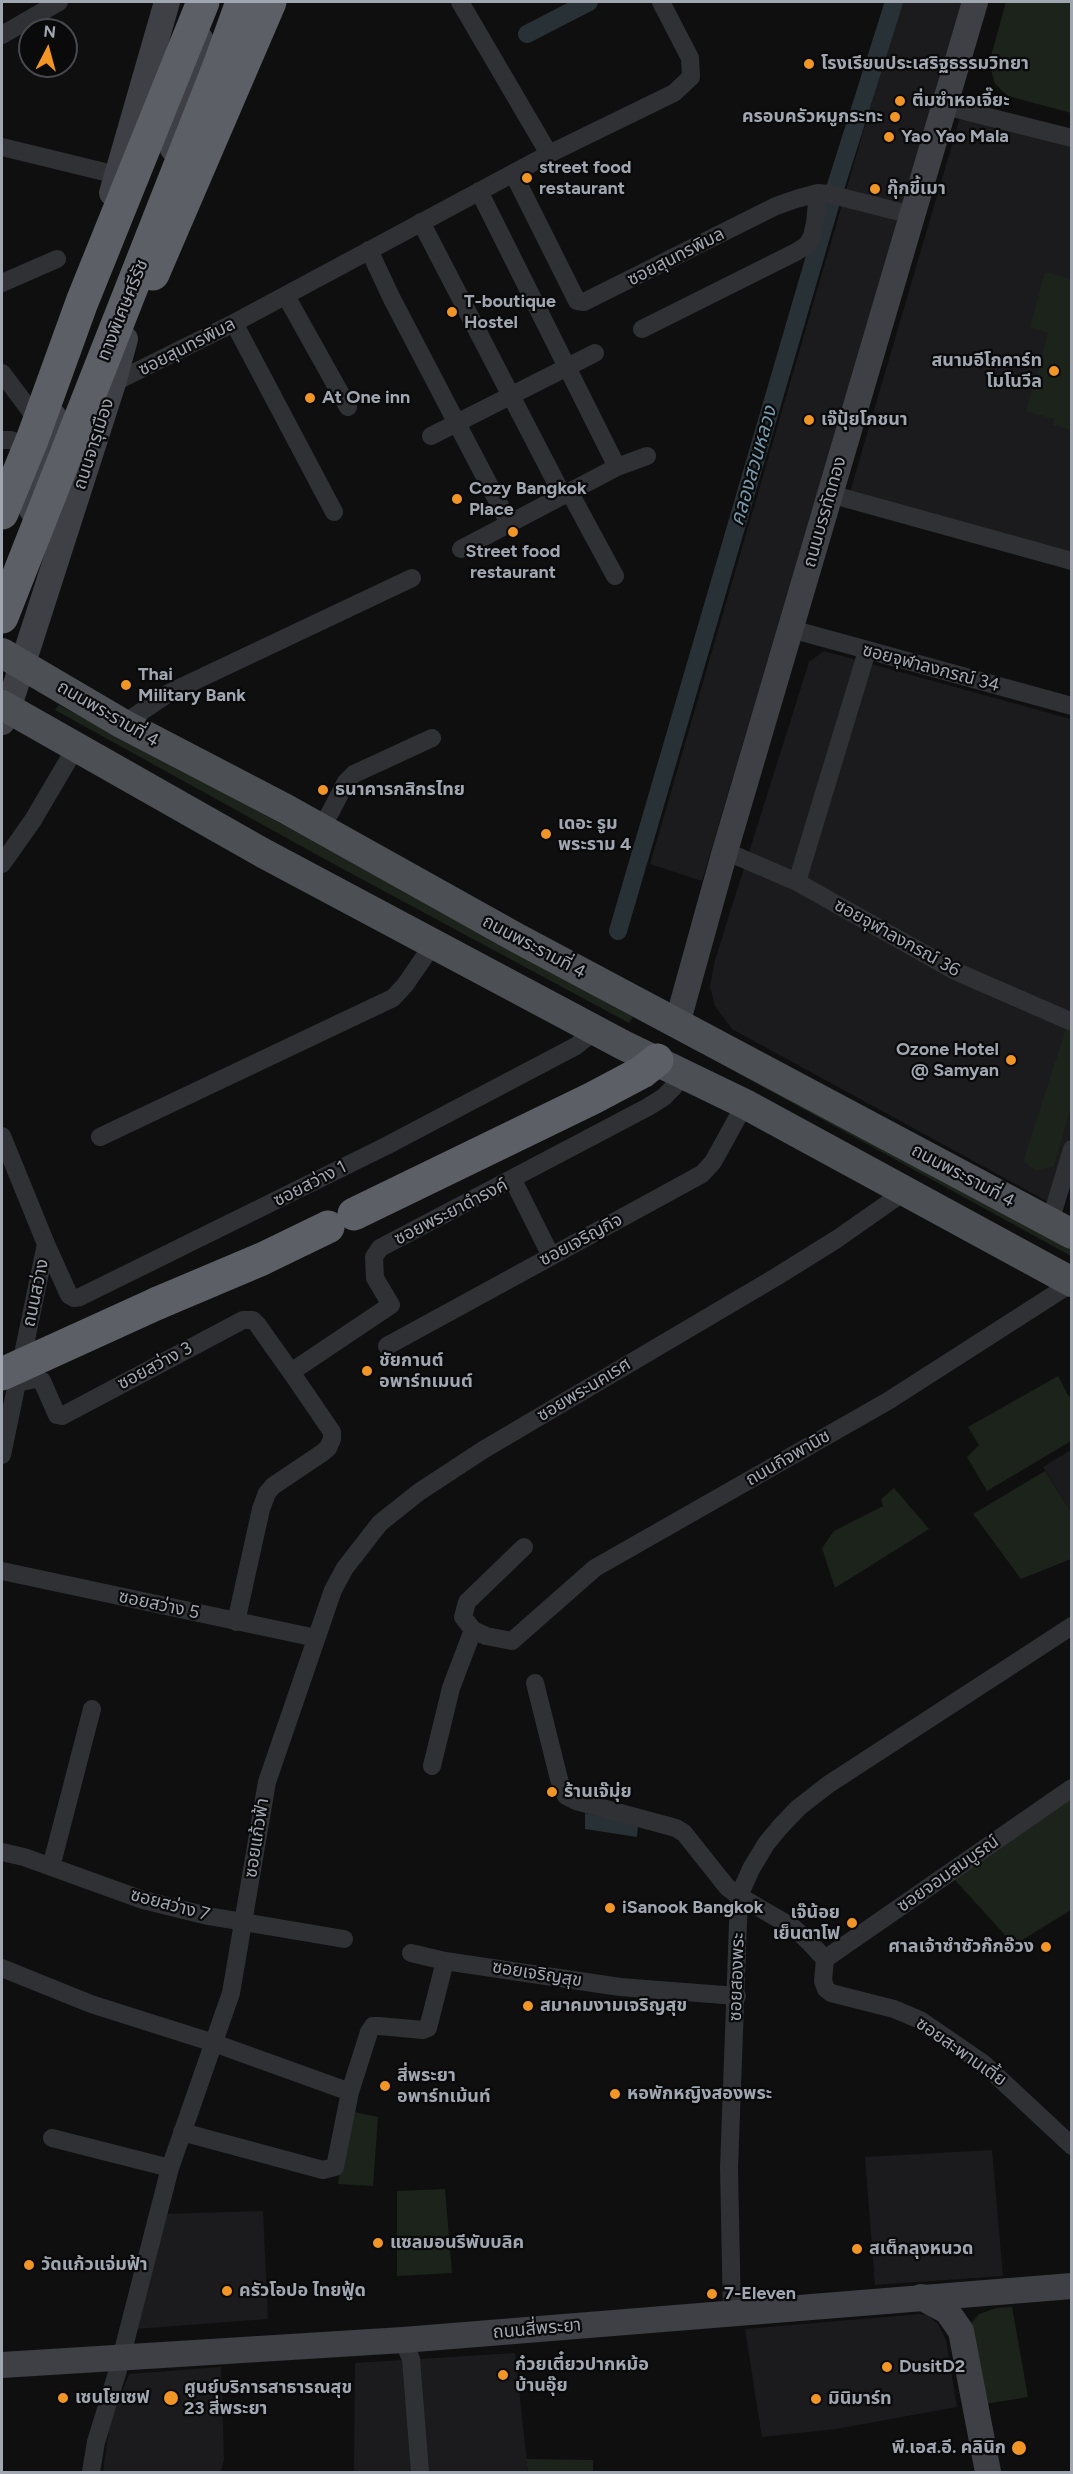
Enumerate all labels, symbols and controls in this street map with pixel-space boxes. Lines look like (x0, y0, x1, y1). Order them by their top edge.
north arrow (18, 18, 78, 78)
text: N (43, 21, 57, 42)
place label: โรงเรียนประเสริฐธรรมวิทยา (821, 53, 1029, 75)
marker: โรงเรียนประเสริฐธรรมวิทยา (802, 57, 816, 71)
place label: ติ่มซำหอเจี๊ยะ (912, 90, 1010, 112)
marker: ติ่มซำหอเจี๊ยะ (893, 94, 907, 108)
place label: ครอบครัวหมูกระทะ (742, 106, 883, 128)
marker: ครอบครัวหมูกระทะ (888, 110, 902, 124)
place label: Yao Yao Mala (901, 126, 1009, 148)
marker: Yao Yao Mala (882, 130, 896, 144)
place label: street food restaurant (539, 157, 631, 200)
marker: street food restaurant (520, 171, 534, 185)
place label: กุ๊กขี้เมา (887, 178, 946, 200)
marker: กุ๊กขี้เมา (868, 182, 882, 196)
street label: ซอยสุนทรพิมล (624, 223, 728, 291)
street label: ทางพิเศษศรีรัช (93, 256, 153, 364)
place label: T-boutique Hostel (464, 291, 556, 334)
marker: T-boutique Hostel (445, 305, 459, 319)
street label: ซอยสุนทรพิมล (135, 313, 239, 381)
place label: สนามอีโกคาร์ท โมโนวีล (932, 350, 1042, 392)
marker: สนามอีโกคาร์ท โมโนวีล (1047, 364, 1061, 378)
place label: At One inn (322, 387, 410, 409)
marker: At One inn (303, 391, 317, 405)
street label: ถนนจารุเมือง (69, 396, 119, 492)
water label: คลองสวนหลวง (725, 403, 783, 529)
place label: เจ๊ปุ้ยโภชนา (821, 409, 908, 431)
marker: เจ๊ปุ้ยโภชนา (802, 413, 816, 427)
street label: ถนนบรรทัดทอง (799, 454, 851, 570)
place label: Cozy Bangkok Place (469, 478, 587, 520)
marker: Cozy Bangkok Place (450, 492, 464, 506)
marker: Street food restaurant (506, 525, 520, 539)
place label: Street food restaurant (466, 541, 560, 584)
street label: ซอยจุฬาลงกรณ์ 34 (860, 639, 1002, 697)
place label: Thai Military Bank (138, 664, 246, 706)
street label: ถนนพระรามที่ 4 (53, 676, 163, 752)
marker: Thai Military Bank (119, 678, 133, 692)
place label: ธนาคารกสิกรไทย (335, 779, 465, 801)
marker: ธนาคารกสิกรไทย (316, 783, 330, 797)
place label: เดอะ รูม พระราม 4 (558, 813, 631, 856)
marker: เดอะ รูม พระราม 4 (539, 827, 553, 841)
street label: ซอยจุฬาลงกรณ์ 36 (830, 895, 964, 981)
street label: ถนนพระรามที่ 4 (479, 911, 589, 983)
place label: Ozone Hotel @ Samyan (896, 1039, 999, 1082)
marker: Ozone Hotel @ Samyan (1004, 1053, 1018, 1067)
street label: ถนนพระรามที่ 4 (908, 1140, 1018, 1212)
street label: ซอยสว่าง 1 (270, 1156, 350, 1212)
street label: ซอยพระยาดำรงค์ (391, 1174, 511, 1250)
street label: ซอยเจริญกิจ (536, 1209, 626, 1271)
street label: ถนนสว่าง (18, 1257, 54, 1329)
street label: ซอยสว่าง 3 (114, 1337, 196, 1395)
place label: ชัยกานต์ อพาร์ทเมนต์ (379, 1350, 473, 1392)
street label: ซอยพระนคเรศ (533, 1354, 635, 1426)
marker: ชัยกานต์ อพาร์ทเมนต์ (360, 1364, 374, 1378)
street label: ถนนกิจพานิช (742, 1425, 834, 1491)
street label: ซอยสว่าง 5 (117, 1586, 201, 1624)
place label: ร้านเจ๊มุ่ย (564, 1781, 632, 1803)
marker: ร้านเจ๊มุ่ย (545, 1785, 559, 1799)
street label: ซอยแก้วฟ้า (240, 1797, 274, 1879)
street label: ซอยจอมสมบูรณ์ (893, 1831, 1003, 1917)
street label: ซอยสว่าง 7 (128, 1884, 212, 1926)
place label: iSanook Bangkok (622, 1897, 763, 1919)
marker: iSanook Bangkok (603, 1901, 617, 1915)
place label: เจ๊น้อย เย็นตาโฟ (773, 1902, 840, 1944)
marker: เจ๊น้อย เย็นตาโฟ (845, 1916, 859, 1930)
street label: ซอยสองพระ (725, 1932, 749, 2022)
place label: ศาลเจ้าซำซัวก๊กอ๊วง (888, 1936, 1034, 1958)
marker: ศาลเจ้าซำซัวก๊กอ๊วง (1039, 1940, 1053, 1954)
street label: ซอยเจริญสุข (491, 1956, 583, 1992)
place label: สมาคมงามเจริญสุข (540, 1995, 687, 2017)
marker: สมาคมงามเจริญสุข (521, 1999, 535, 2013)
street label: ซอยสะพานเตี้ย (912, 2013, 1010, 2091)
place label: สี่พระยา อพาร์ทเม้นท์ (397, 2065, 490, 2108)
marker: สี่พระยา อพาร์ทเม้นท์ (378, 2079, 392, 2093)
place label: หอพักหญิงสองพระ (627, 2083, 772, 2105)
marker: หอพักหญิงสองพระ (608, 2087, 622, 2101)
place label: แซลมอนรีพับบลิค (390, 2232, 524, 2254)
marker: แซลมอนรีพับบลิค (371, 2236, 385, 2250)
place label: สเต็กลุงหนวด (869, 2238, 973, 2260)
marker: สเต็กลุงหนวด (850, 2242, 864, 2256)
place label: วัดแก้วแจ่มฟ้า (41, 2254, 148, 2276)
marker: วัดแก้วแจ่มฟ้า (22, 2258, 36, 2272)
place label: ครัวโอปอ ไทยฟู้ด (239, 2280, 366, 2302)
place label: 7-Eleven (724, 2283, 796, 2305)
marker: ครัวโอปอ ไทยฟู้ด (220, 2284, 234, 2298)
marker: 7-Eleven (705, 2287, 719, 2301)
street label: ถนนสี่พระยา (492, 2314, 582, 2344)
place label: ก๋วยเตี๋ยวปากหม้อ บ้านอุ๊ย (515, 2354, 649, 2396)
place label: DusitD2 (899, 2356, 965, 2378)
marker: DusitD2 (880, 2360, 894, 2374)
marker: ก๋วยเตี๋ยวปากหม้อ บ้านอุ๊ย (496, 2368, 510, 2382)
place label: ศูนย์บริการสาธารณสุข 23 สี่พระยา (184, 2377, 352, 2420)
place label: เซนโยเซฟ (75, 2387, 150, 2409)
place label: มินิมาร์ท (828, 2388, 892, 2410)
marker: ศูนย์บริการสาธารณสุข 23 สี่พระยา (162, 2389, 180, 2407)
marker: เซนโยเซฟ (56, 2391, 70, 2405)
marker: มินิมาร์ท (809, 2392, 823, 2406)
place label: พี.เอส.อี. คลินิก (892, 2437, 1006, 2459)
marker: พี.เอส.อี. คลินิก (1010, 2439, 1028, 2457)

